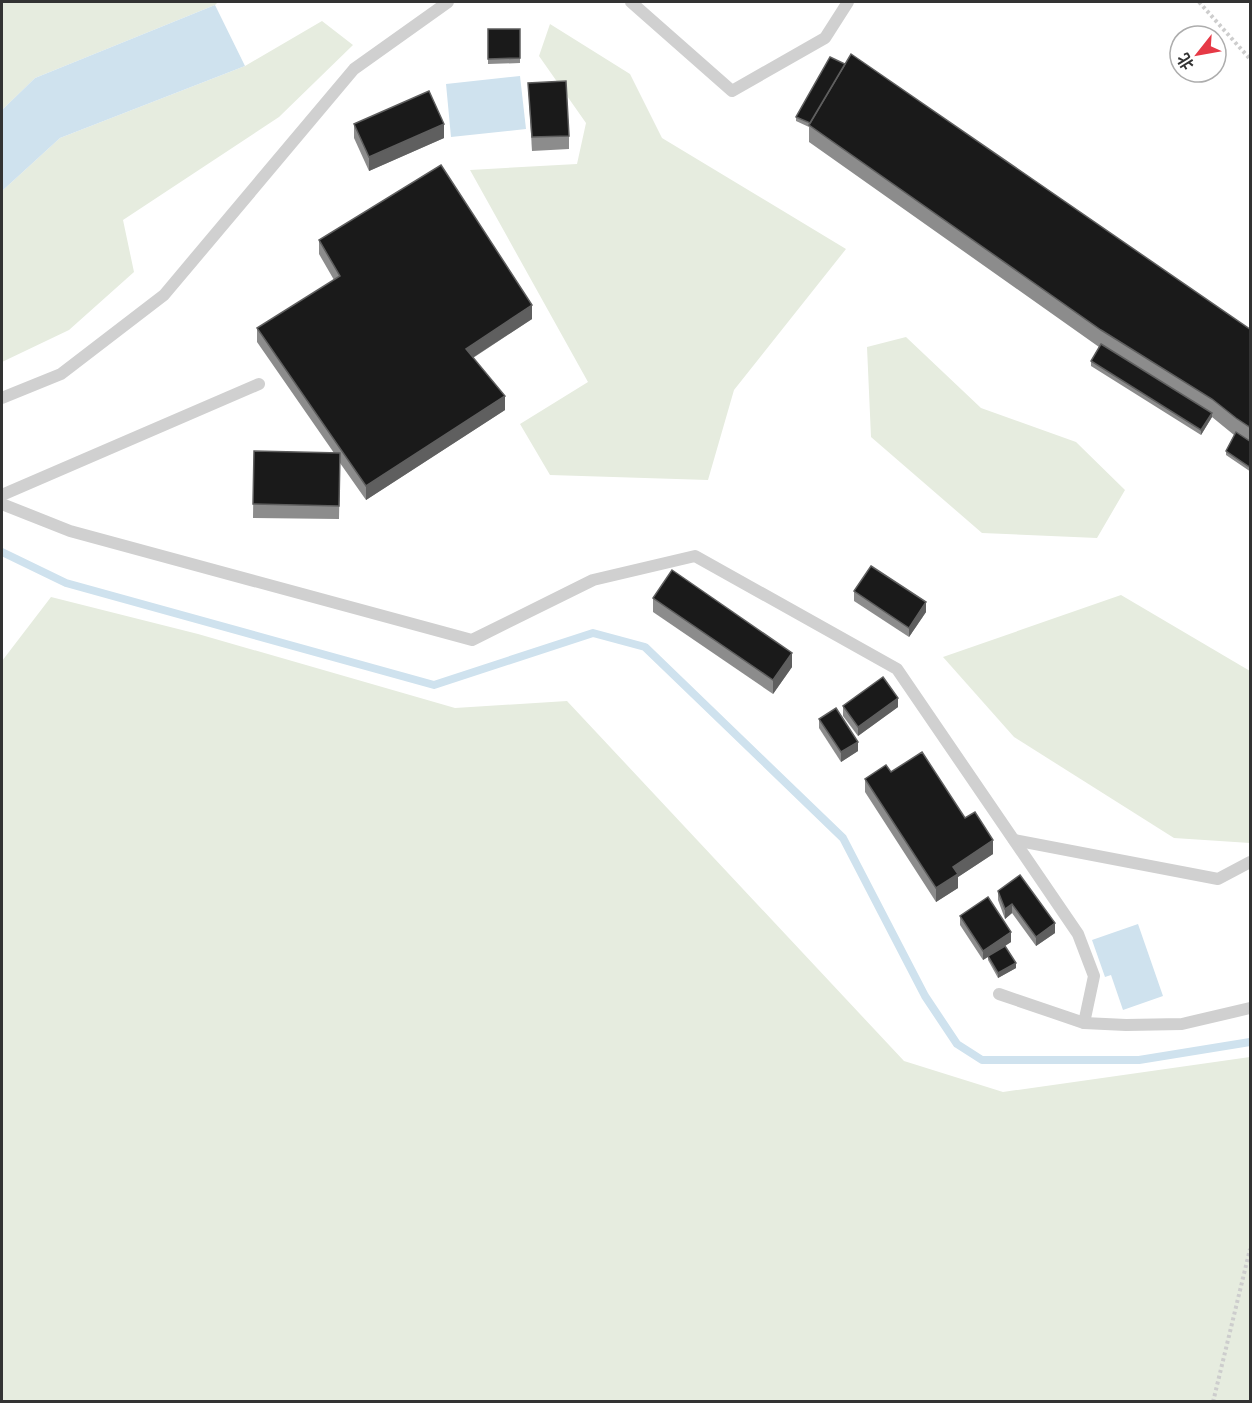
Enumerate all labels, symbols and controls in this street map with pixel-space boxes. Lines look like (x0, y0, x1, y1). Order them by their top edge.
north arrow (1168, 24, 1228, 84)
text: 北 (1174, 50, 1197, 73)

